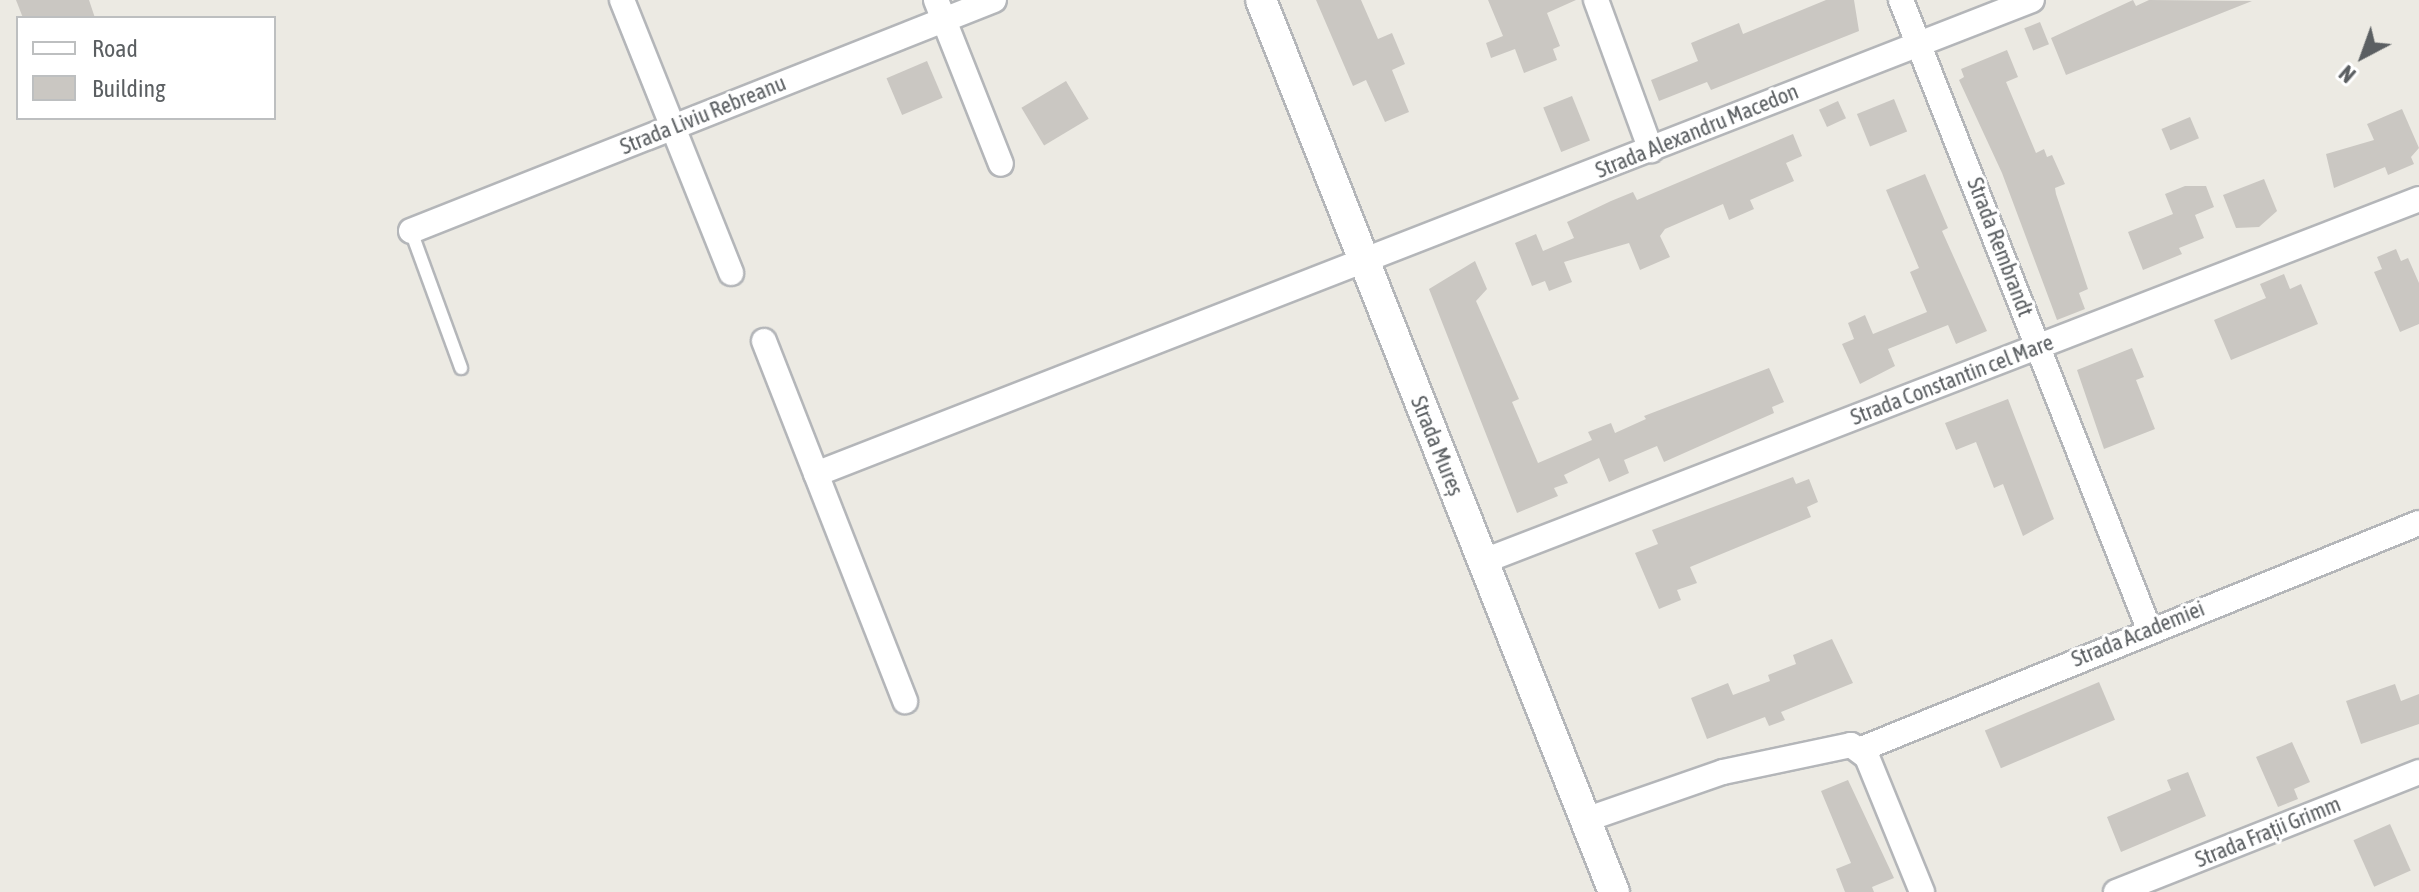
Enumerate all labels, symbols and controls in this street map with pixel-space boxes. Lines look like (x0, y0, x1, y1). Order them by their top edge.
legend (16, 16, 276, 120)
north arrow (2323, 16, 2403, 96)
text: Road (92, 35, 138, 62)
text: N (2334, 60, 2361, 88)
street label: Strada Liviu Rebreanu (616, 70, 790, 160)
text: Building (92, 75, 165, 102)
street label: Strada Alexandru Macedon (1592, 78, 1802, 184)
street label: Strada Rembrandt (1961, 174, 2039, 320)
street label: Strada Constantin cel Mare (1847, 329, 2057, 431)
street label: Strada Mureș (1405, 392, 1469, 500)
street label: Strada Academiei (2068, 595, 2208, 673)
street label: Strada Frații Grimm (2191, 791, 2345, 873)

